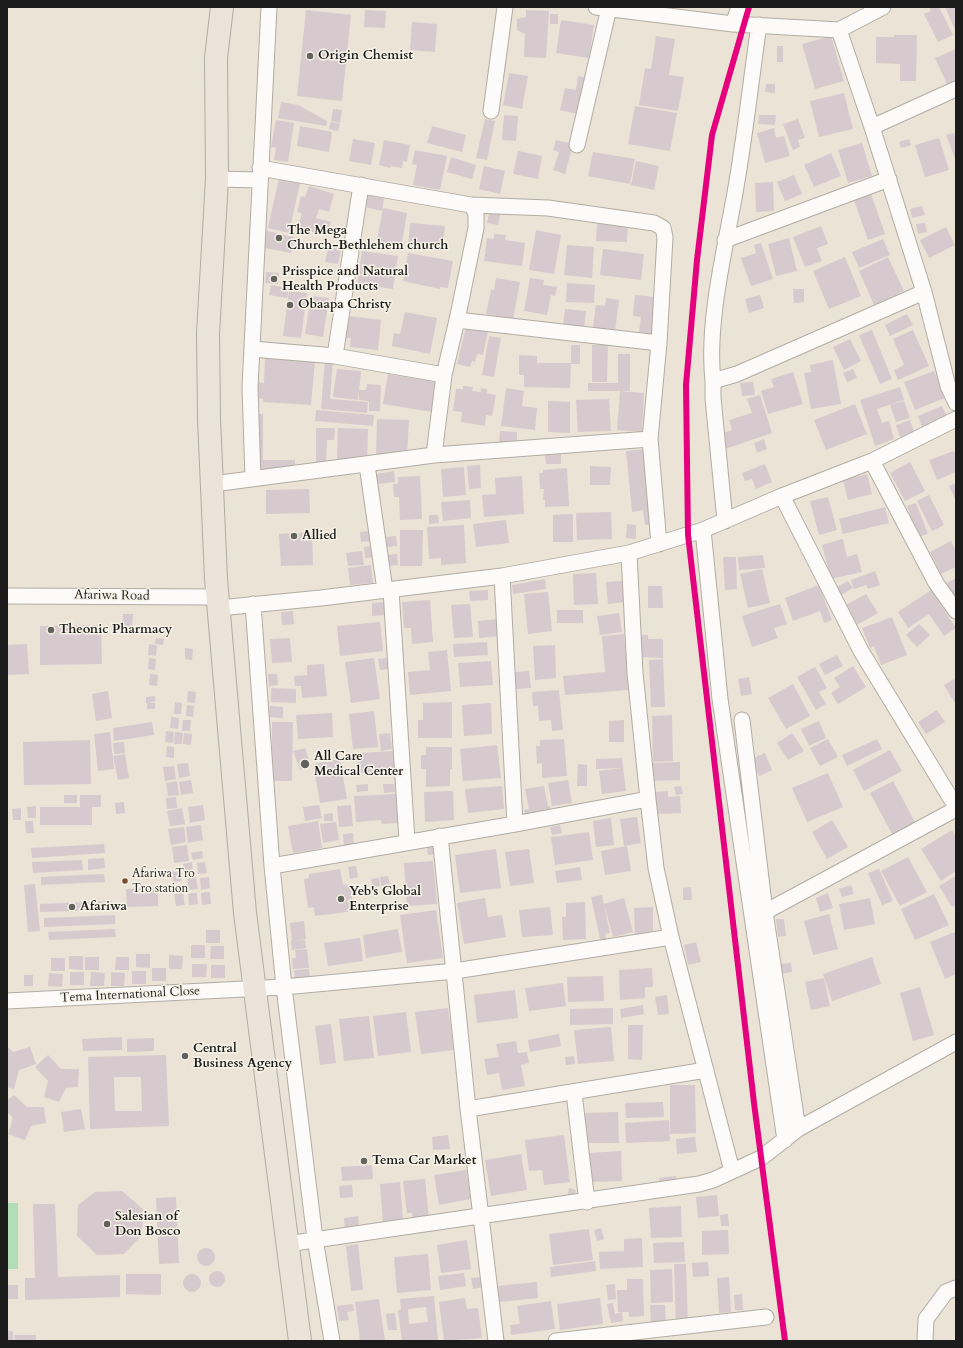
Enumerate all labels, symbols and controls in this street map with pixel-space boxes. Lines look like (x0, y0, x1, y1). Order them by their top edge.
place label: Origin Chemist (318, 48, 413, 64)
marker: Origin Chemist (305, 51, 315, 61)
place label: The Mega Church-Bethlehem church (287, 223, 448, 254)
marker: The Mega Church-Bethlehem church (274, 233, 284, 243)
place label: Prisspice and Natural Health Products (282, 264, 408, 295)
marker: Prisspice and Natural Health Products (269, 274, 279, 284)
place label: Obaapa Christy (298, 297, 392, 313)
marker: Obaapa Christy (285, 300, 295, 310)
place label: Allied (302, 528, 337, 544)
marker: Allied (289, 531, 299, 541)
street label: Afariwa Road (74, 588, 150, 604)
place label: Theonic Pharmacy (59, 622, 172, 638)
marker: Theonic Pharmacy (46, 625, 56, 635)
place label: All Care Medical Center (314, 749, 403, 780)
marker: All Care Medical Center (299, 758, 311, 770)
place label: Afariwa Tro Tro station (132, 867, 195, 895)
marker: Afariwa Tro Tro station (120, 876, 130, 886)
place label: Yeb's Global Enterprise (349, 884, 421, 915)
marker: Yeb's Global Enterprise (336, 894, 346, 904)
place label: Afariwa (80, 899, 127, 915)
marker: Afariwa (67, 902, 77, 912)
street label: Tema International Close (60, 984, 200, 1006)
place label: Central Business Agency (193, 1041, 292, 1072)
marker: Central Business Agency (180, 1051, 190, 1061)
place label: Tema Car Market (372, 1153, 476, 1169)
marker: Tema Car Market (359, 1156, 369, 1166)
place label: Salesian of Don Bosco (115, 1209, 181, 1240)
marker: Salesian of Don Bosco (102, 1219, 112, 1229)

